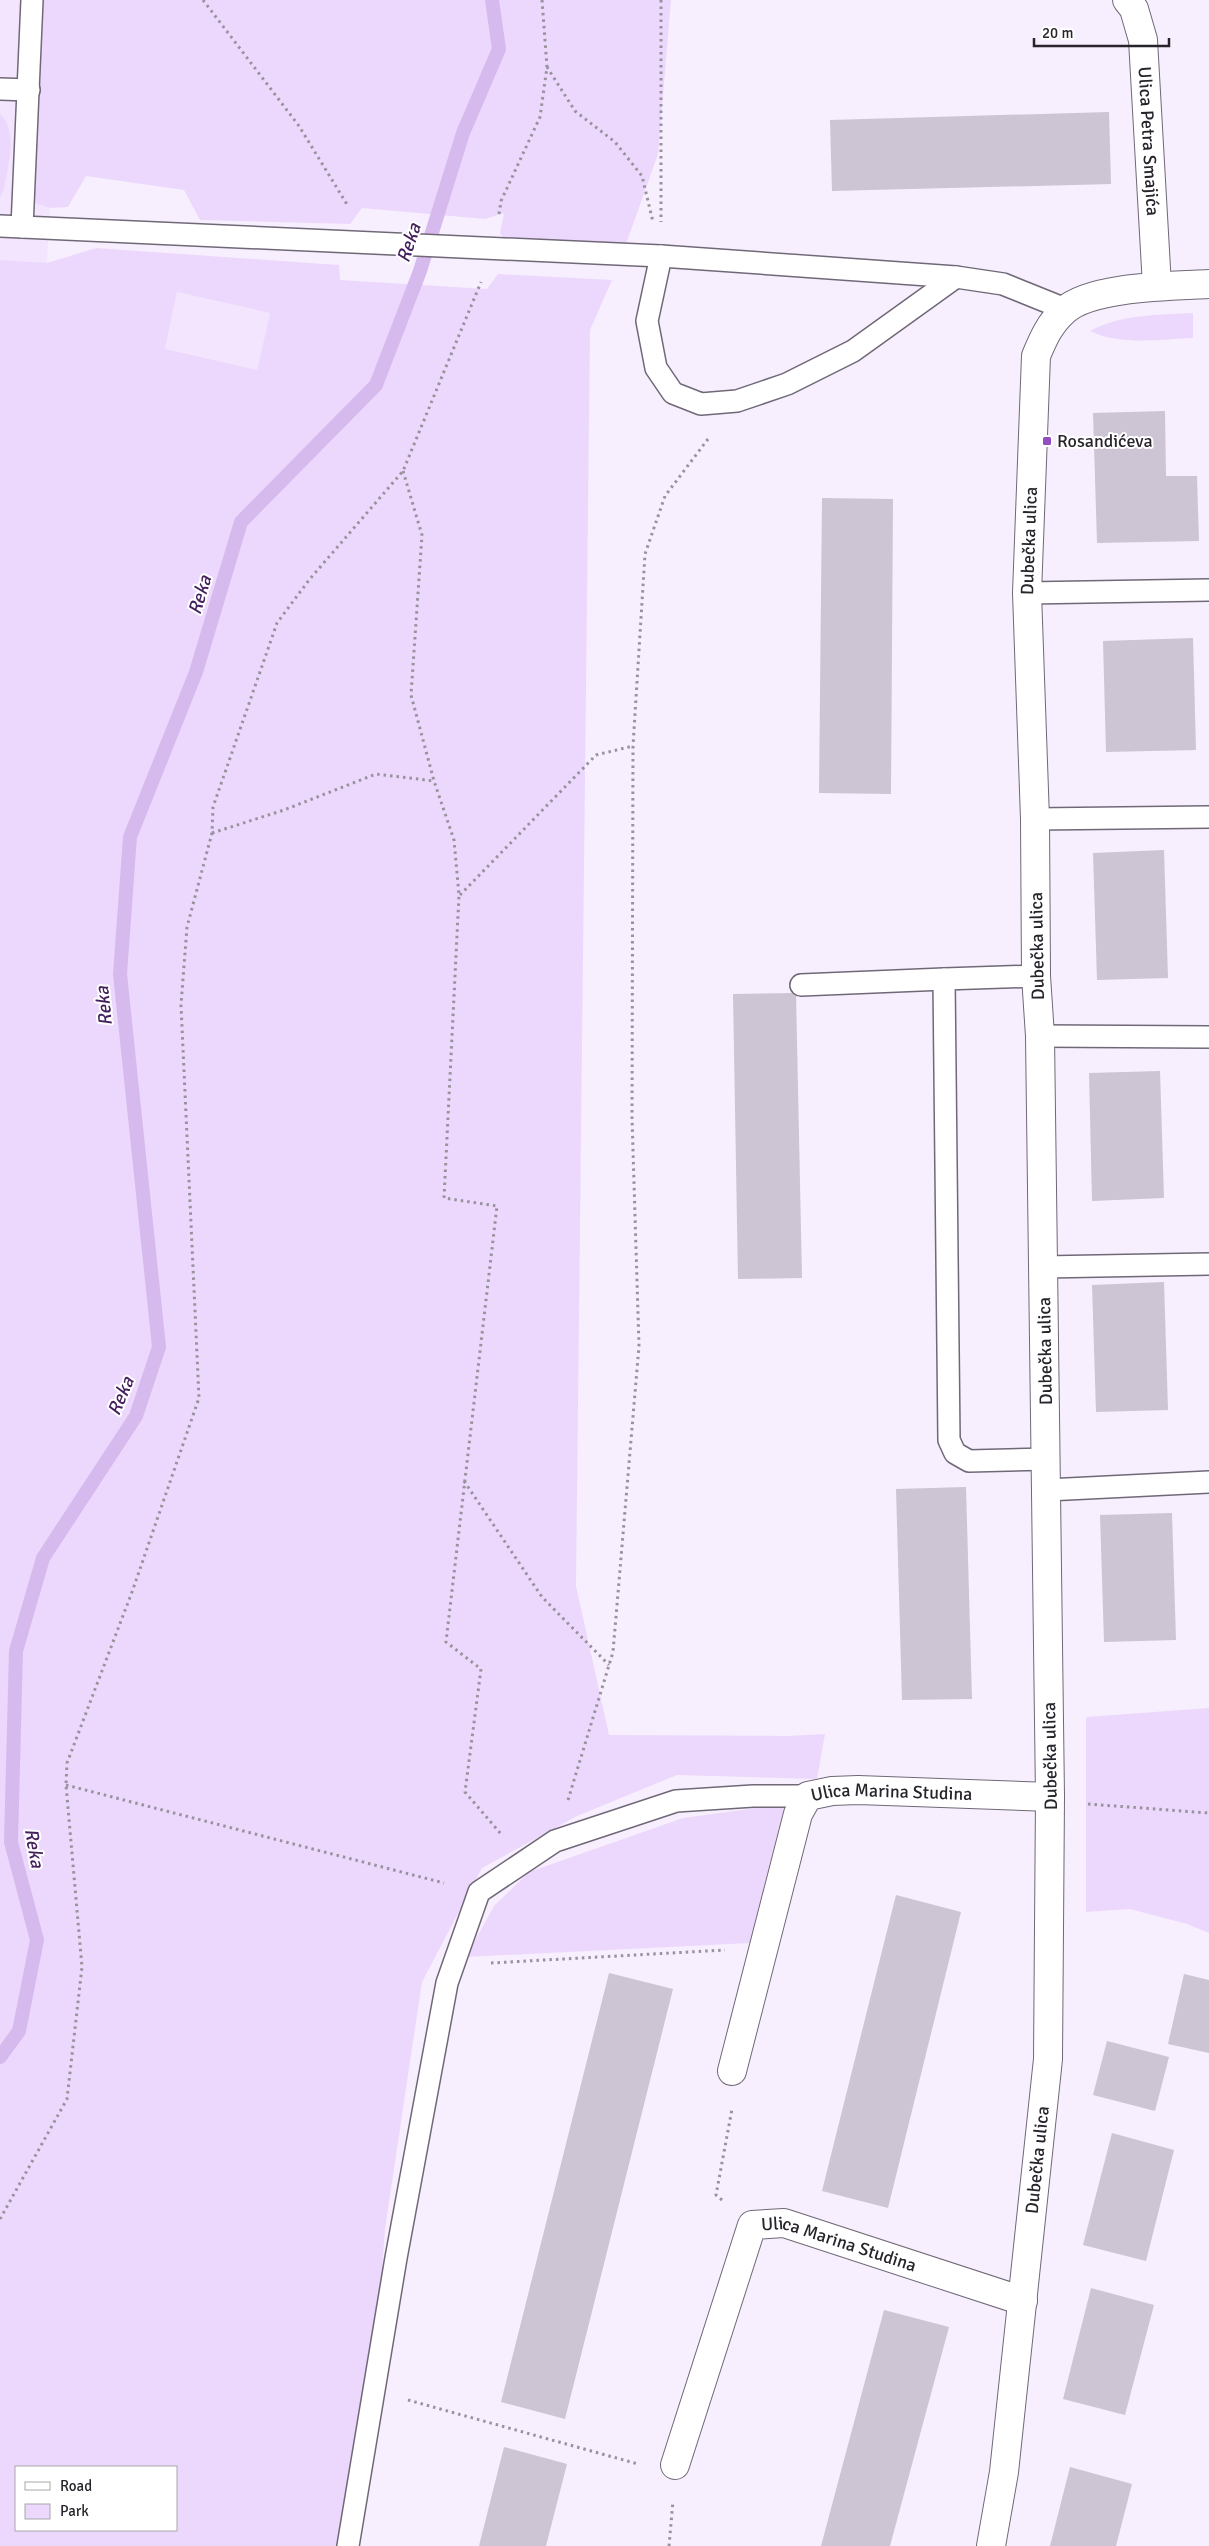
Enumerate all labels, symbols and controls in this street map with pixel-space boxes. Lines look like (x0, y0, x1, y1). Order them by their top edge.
scale bar (1034, 15, 1169, 47)
text: 20 m (1042, 24, 1073, 42)
street label: Ulica Petra Smajića (1134, 66, 1164, 216)
water label: Reka (391, 219, 427, 266)
place label: Rosandićeva (1057, 430, 1153, 452)
marker: Rosandićeva (1041, 435, 1053, 447)
street label: Dubečka ulica (1016, 486, 1042, 595)
water label: Reka (183, 571, 218, 618)
street label: Dubečka ulica (1025, 892, 1049, 1000)
water label: Reka (90, 984, 118, 1027)
street label: Dubečka ulica (1033, 1297, 1057, 1405)
water label: Reka (102, 1372, 140, 1419)
street label: Dubečka ulica (1038, 1702, 1062, 1810)
street label: Ulica Marina Studina (809, 1779, 973, 1806)
water label: Reka (19, 1826, 50, 1871)
street label: Dubečka ulica (1021, 2105, 1054, 2215)
street label: Ulica Marina Studina (760, 2212, 919, 2277)
legend (15, 2466, 178, 2531)
text: Road (60, 2477, 92, 2495)
text: Park (60, 2502, 89, 2520)

